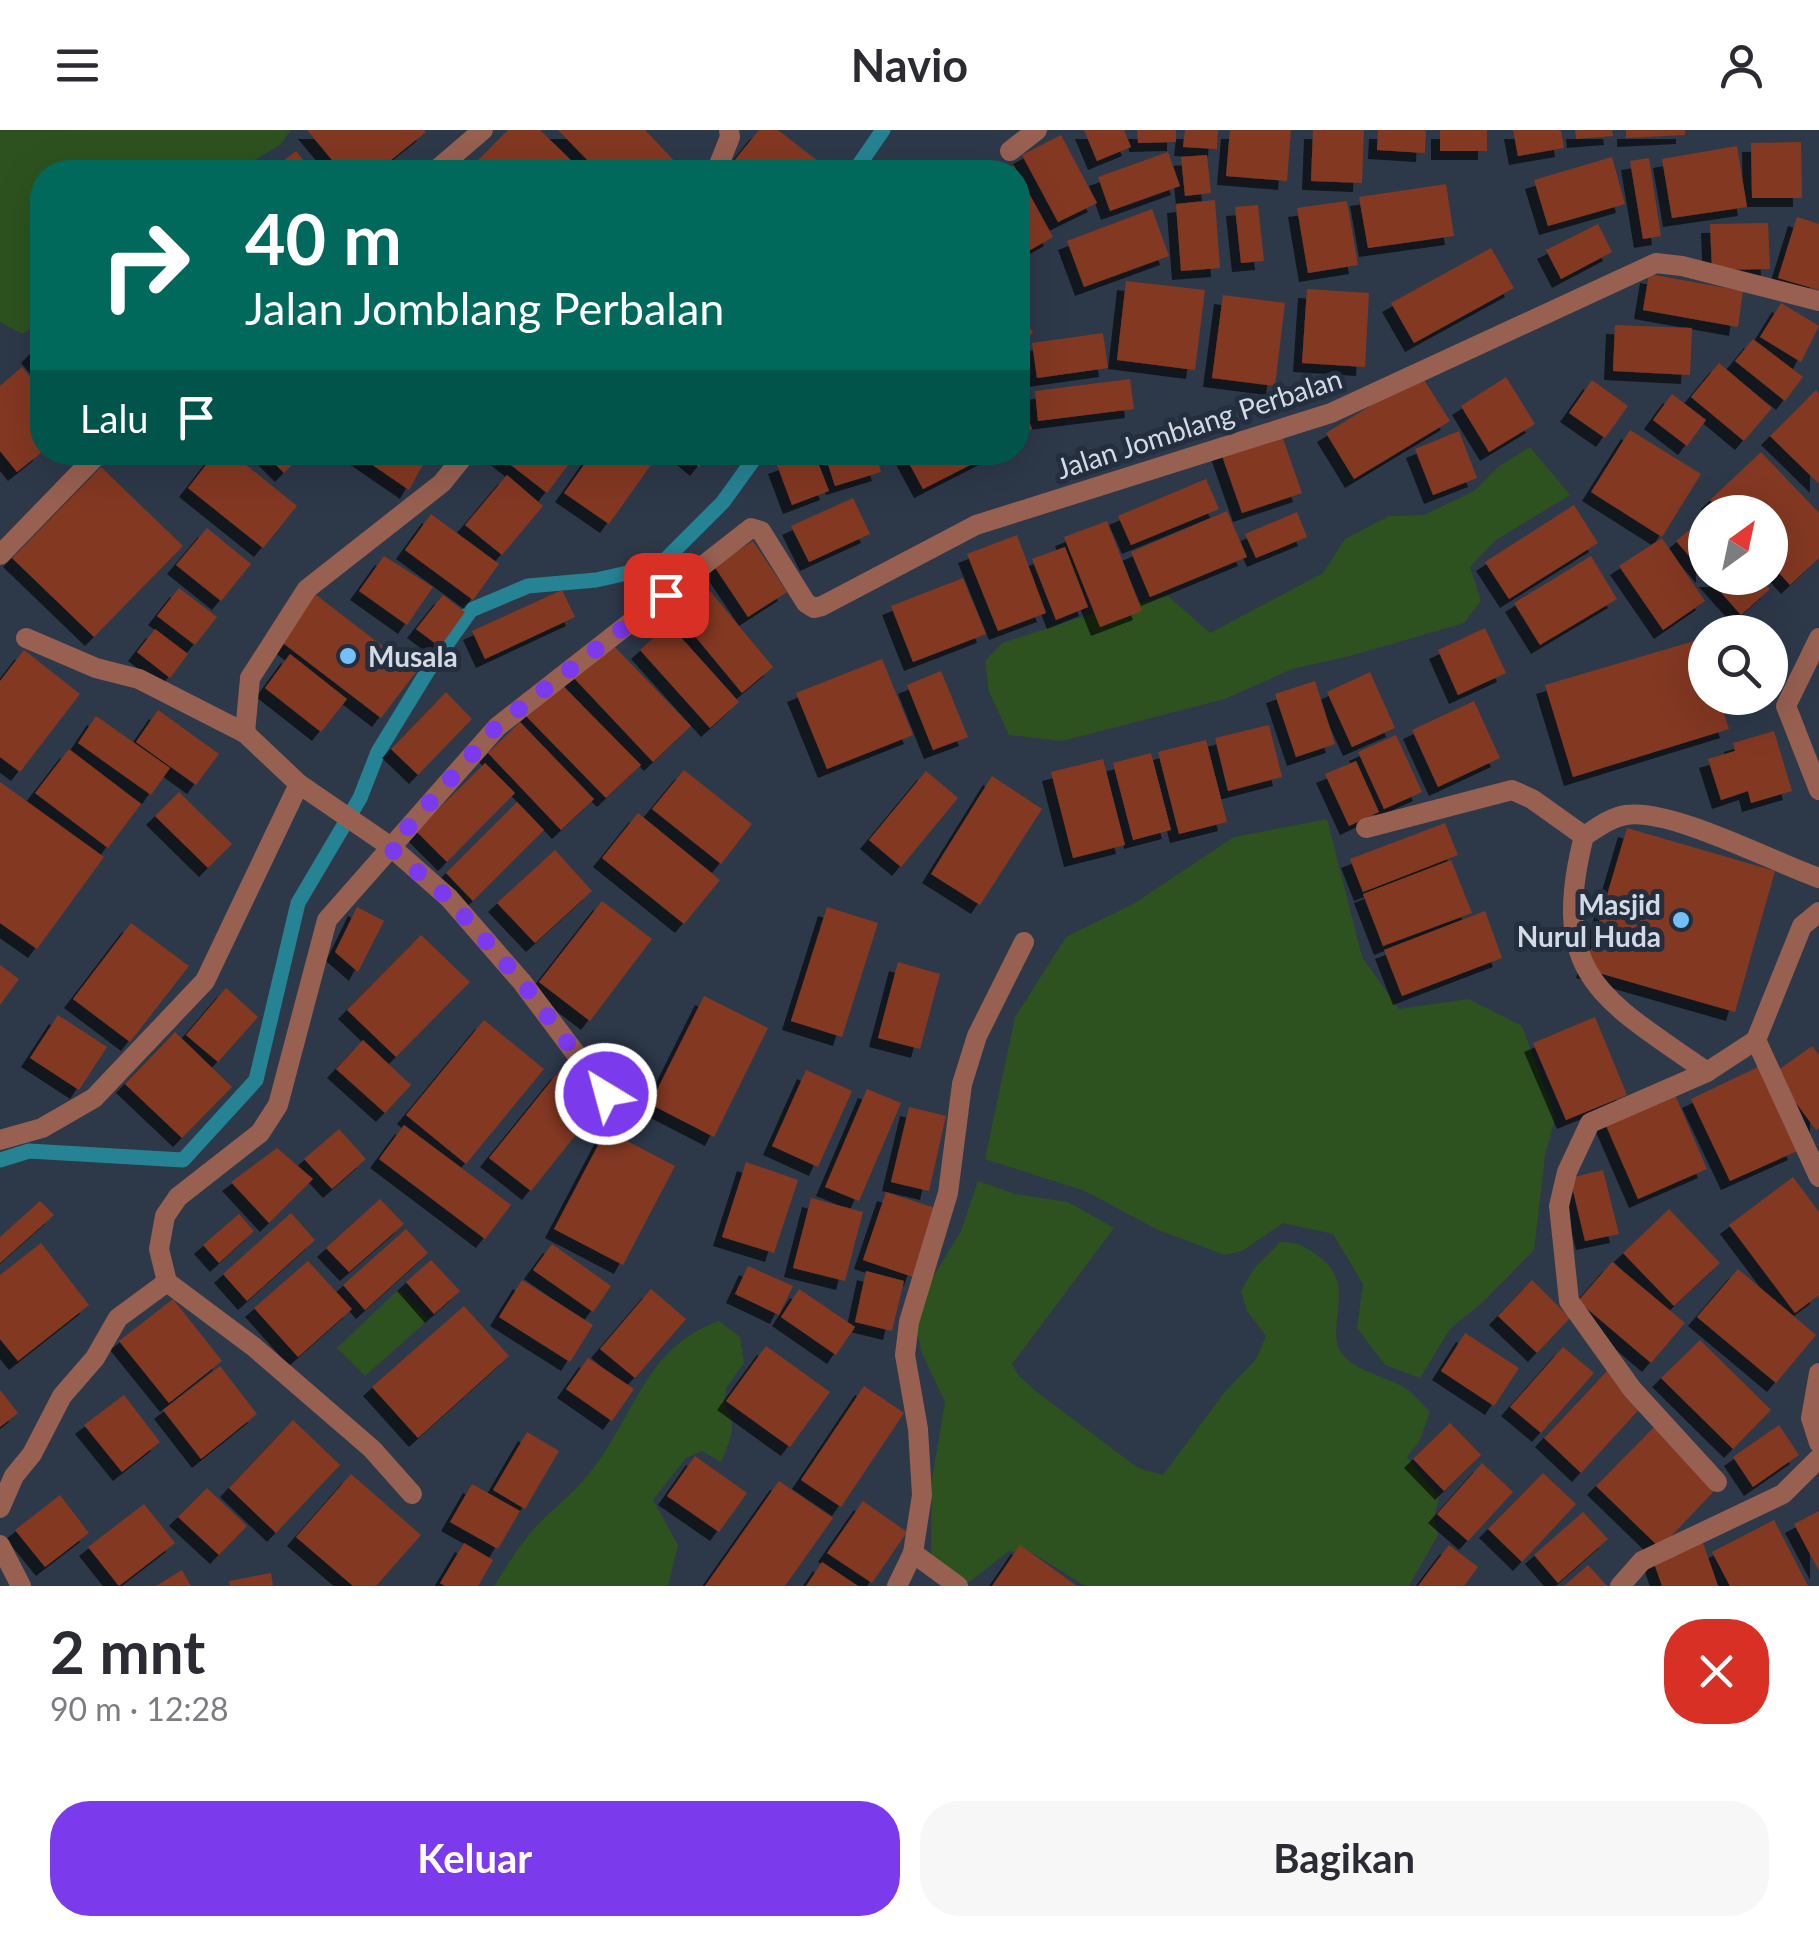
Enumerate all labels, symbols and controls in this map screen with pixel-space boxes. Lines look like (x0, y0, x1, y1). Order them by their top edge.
icon: menu (50, 38, 105, 93)
text: Navio (851, 38, 968, 92)
icon: person (1714, 38, 1769, 93)
text: 40 m (245, 196, 402, 280)
icon: right (80, 200, 210, 330)
text: Jalan Jomblang Perbalan (245, 281, 724, 335)
street label: Jalan Jomblang Perbalan (1052, 361, 1346, 485)
icon: arrive (169, 390, 224, 445)
text: Lalu (80, 395, 149, 441)
north arrow (1688, 495, 1788, 595)
map controls (1688, 495, 1788, 715)
pin (624, 553, 709, 638)
icon: arrive (639, 568, 694, 623)
button: search (1688, 615, 1788, 715)
place label: Musala (368, 639, 458, 673)
marker: Musala (337, 645, 359, 667)
place label: Masjid Nurul Huda (1517, 887, 1661, 953)
marker: Masjid Nurul Huda (1670, 909, 1692, 931)
position arrow (554, 1042, 658, 1146)
text: 2 mnt (50, 1615, 205, 1687)
button: close (1664, 1619, 1769, 1724)
text: 90 m · 12:28 (50, 1689, 229, 1728)
button: Keluar (50, 1801, 900, 1916)
button: Bagikan (920, 1801, 1769, 1916)

